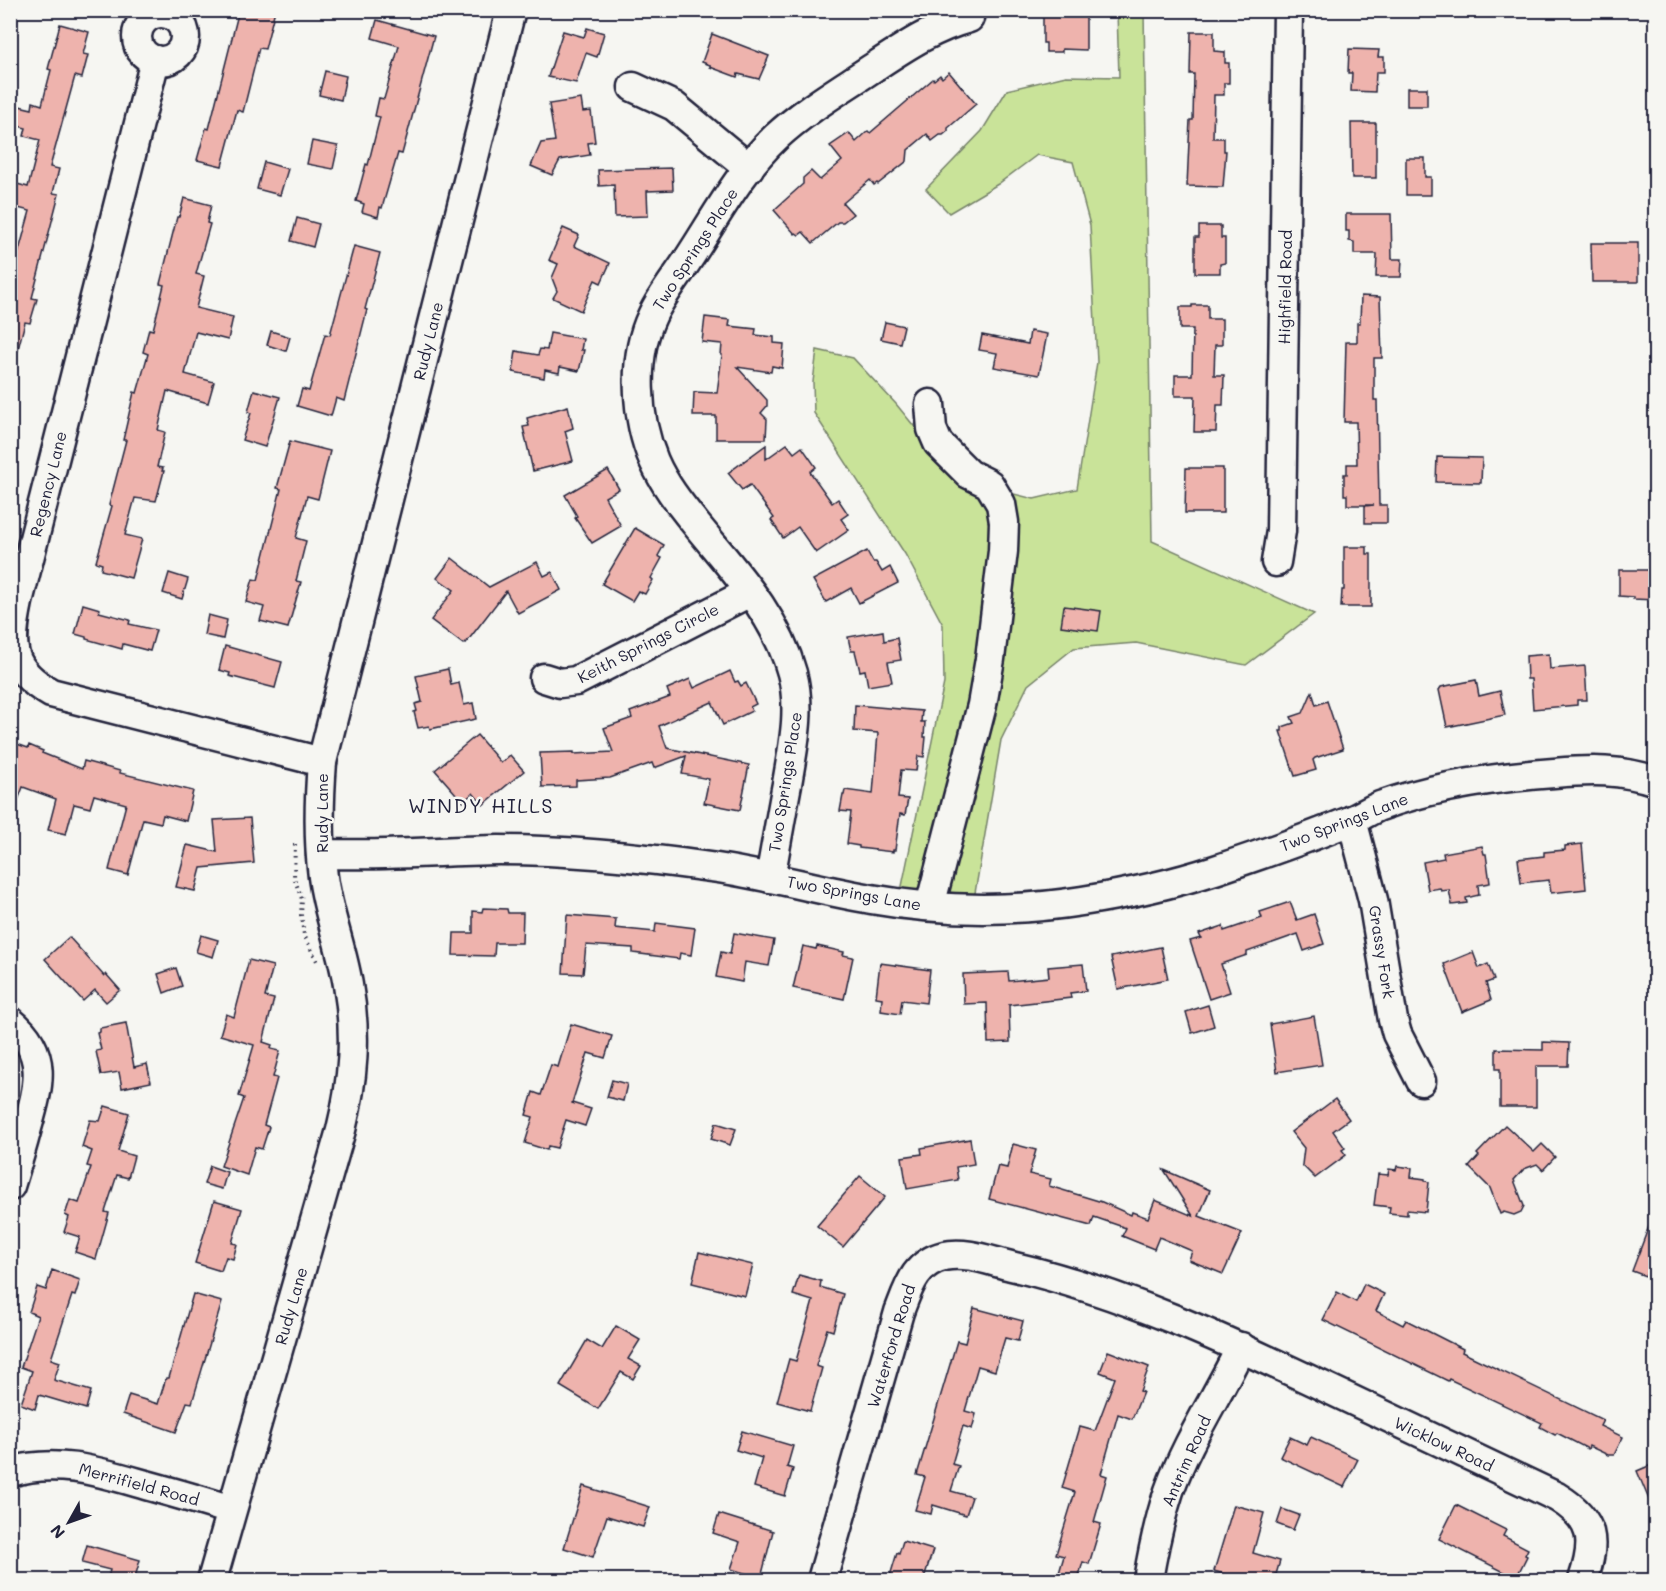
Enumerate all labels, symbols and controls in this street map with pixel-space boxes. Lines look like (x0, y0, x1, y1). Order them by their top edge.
street label: Two Springs Place (647, 184, 742, 314)
street label: Highfield Road (1273, 229, 1296, 345)
street label: Rudy Lane (408, 300, 447, 382)
street label: Regency Lane (24, 429, 71, 539)
street label: Keith Springs Circle (573, 598, 722, 687)
street label: Two Springs Place (763, 710, 806, 854)
street label: Rudy Lane (311, 773, 332, 853)
street label: Two Springs Lane (1277, 787, 1411, 856)
district label: WINDY HILLS (408, 792, 554, 818)
street label: Two Springs Lane (785, 870, 923, 915)
street label: Grassy Fork (1365, 904, 1400, 1000)
street label: Rudy Lane (269, 1265, 312, 1347)
street label: Waterford Road (862, 1282, 919, 1410)
street label: Wicklow Road (1391, 1411, 1497, 1476)
street label: Antrim Road (1156, 1412, 1215, 1510)
street label: Merrifield Road (77, 1457, 202, 1510)
north arrow (39, 1492, 99, 1552)
text: N (45, 1521, 69, 1543)

